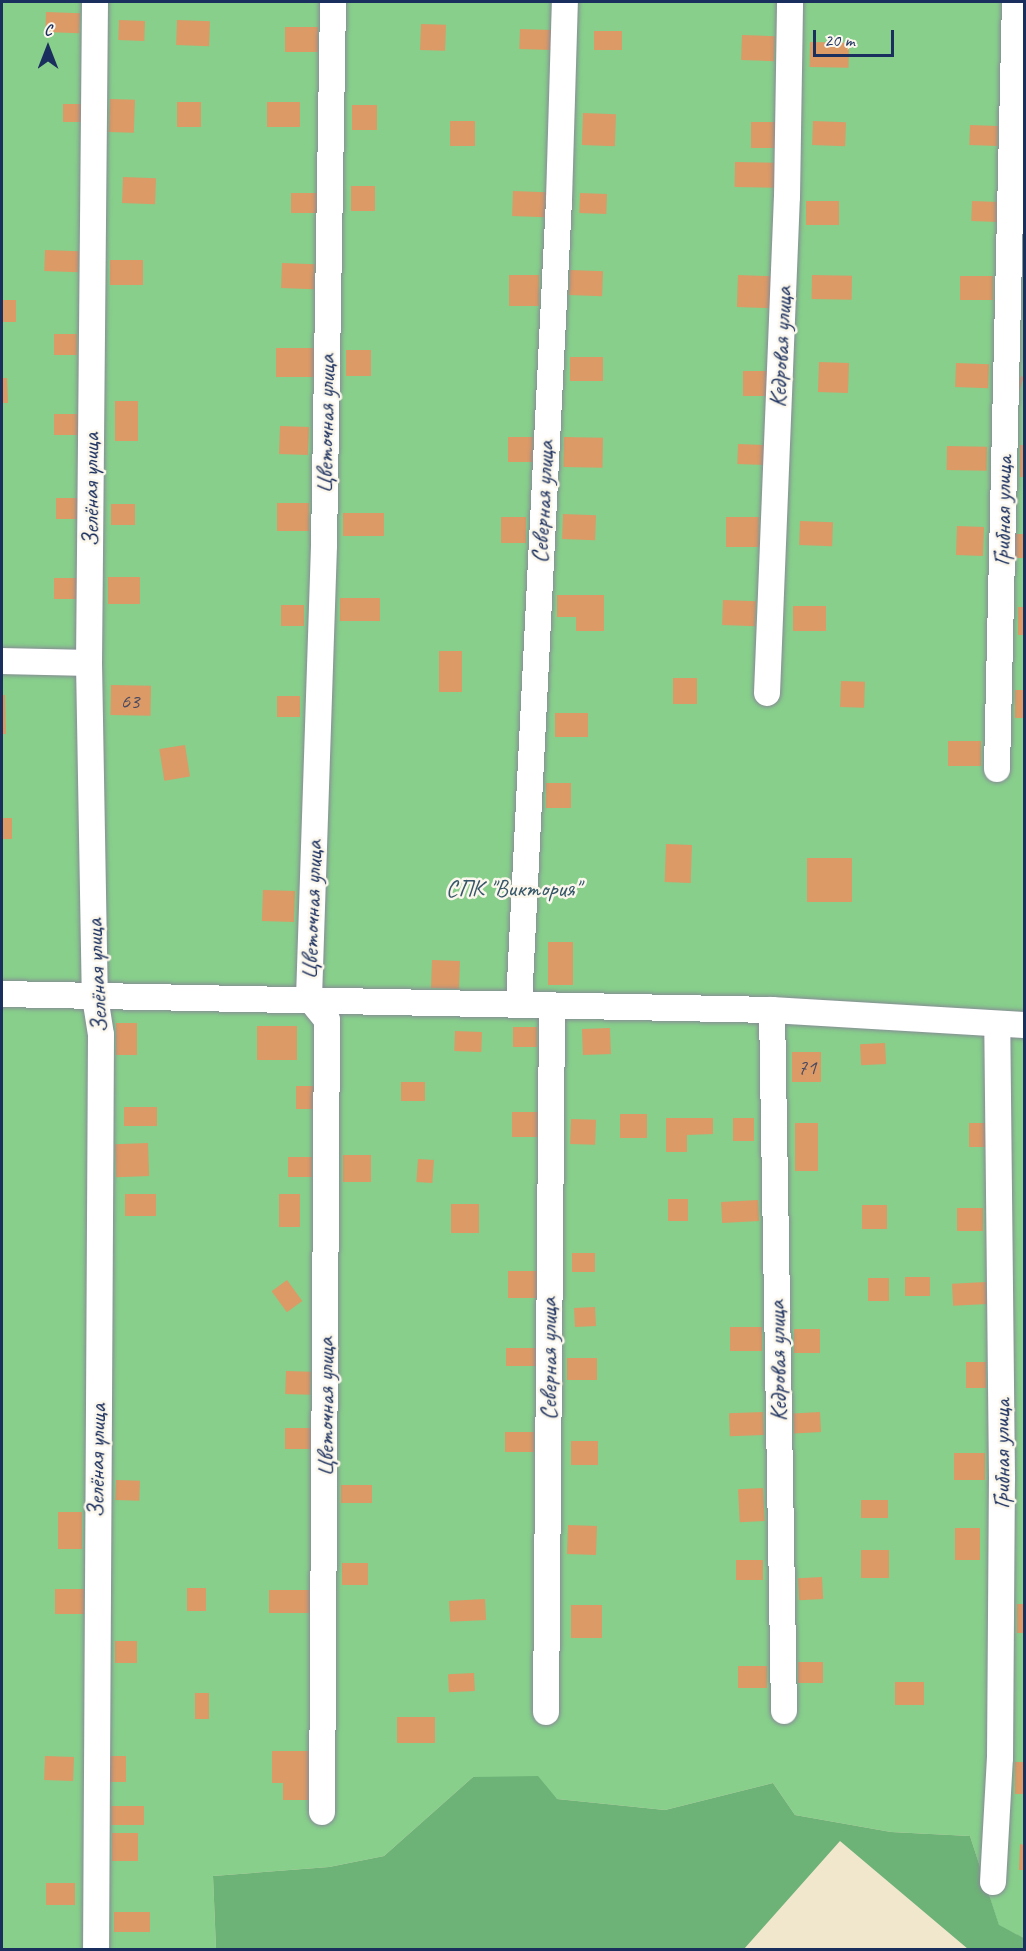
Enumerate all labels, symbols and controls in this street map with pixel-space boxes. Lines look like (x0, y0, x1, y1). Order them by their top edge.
north arrow (18, 18, 78, 78)
scale bar (816, 18, 897, 56)
text: С (44, 20, 52, 40)
text: 20 m (824, 29, 855, 51)
street label: Кедровая улица (763, 285, 799, 409)
street label: Цветочная улица (310, 353, 342, 495)
street label: Зелёная улица (77, 432, 105, 548)
street label: Северная улица (525, 439, 561, 565)
street label: Грибная улица (988, 456, 1018, 566)
house number: 63 (121, 688, 139, 714)
street label: Цветочная улица (295, 839, 329, 981)
park label: СПК "Виктория" (446, 875, 580, 903)
street label: Зелёная улица (80, 917, 114, 1035)
house number: 71 (798, 1054, 816, 1080)
street label: Северная улица (535, 1297, 563, 1421)
street label: Кедровая улица (763, 1300, 793, 1422)
street label: Цветочная улица (312, 1336, 340, 1478)
street label: Грибная улица (988, 1399, 1016, 1509)
street label: Зелёная улица (82, 1402, 112, 1520)

